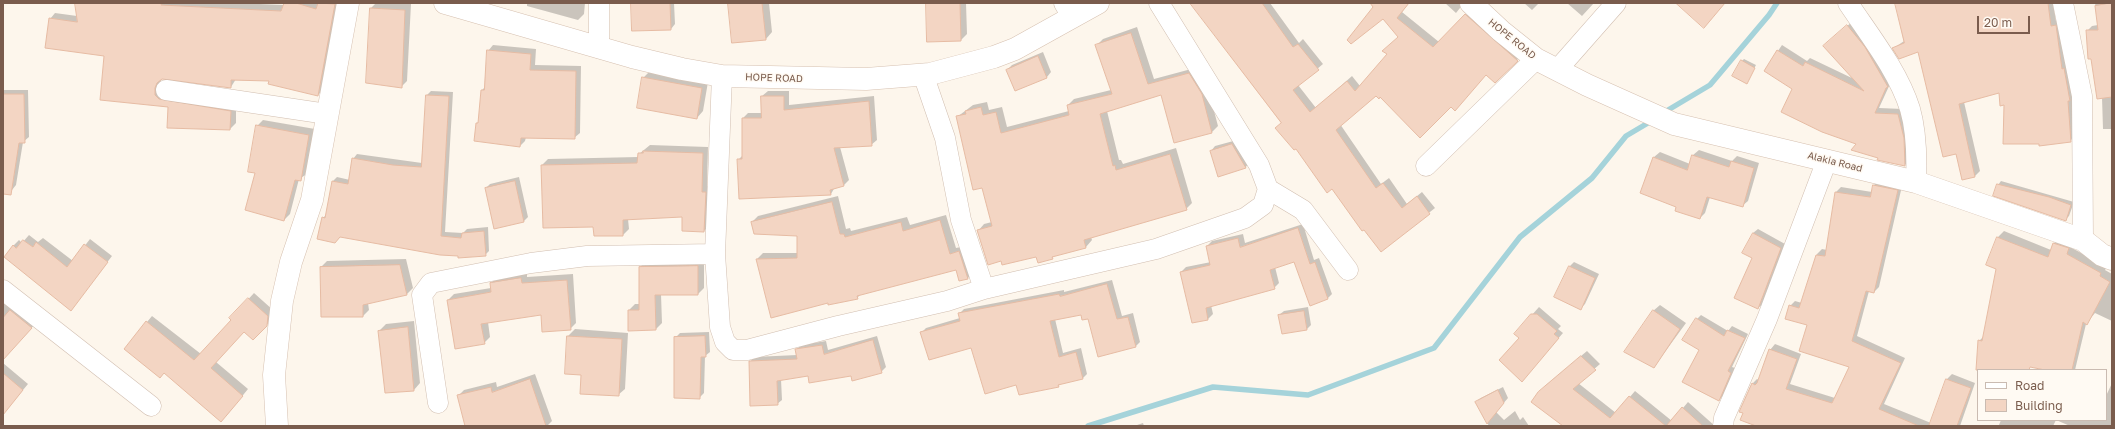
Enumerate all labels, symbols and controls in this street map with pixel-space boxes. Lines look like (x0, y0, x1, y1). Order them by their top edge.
scale bar (1979, 8, 2032, 34)
text: 20 m (1984, 15, 2012, 30)
street label: HOPE ROAD (1486, 16, 1538, 62)
street label: HOPE ROAD (745, 71, 803, 85)
street label: Alakia Road (1806, 149, 1864, 175)
legend (1977, 369, 2107, 421)
text: Road (2015, 378, 2044, 393)
text: Building (2015, 398, 2063, 413)

